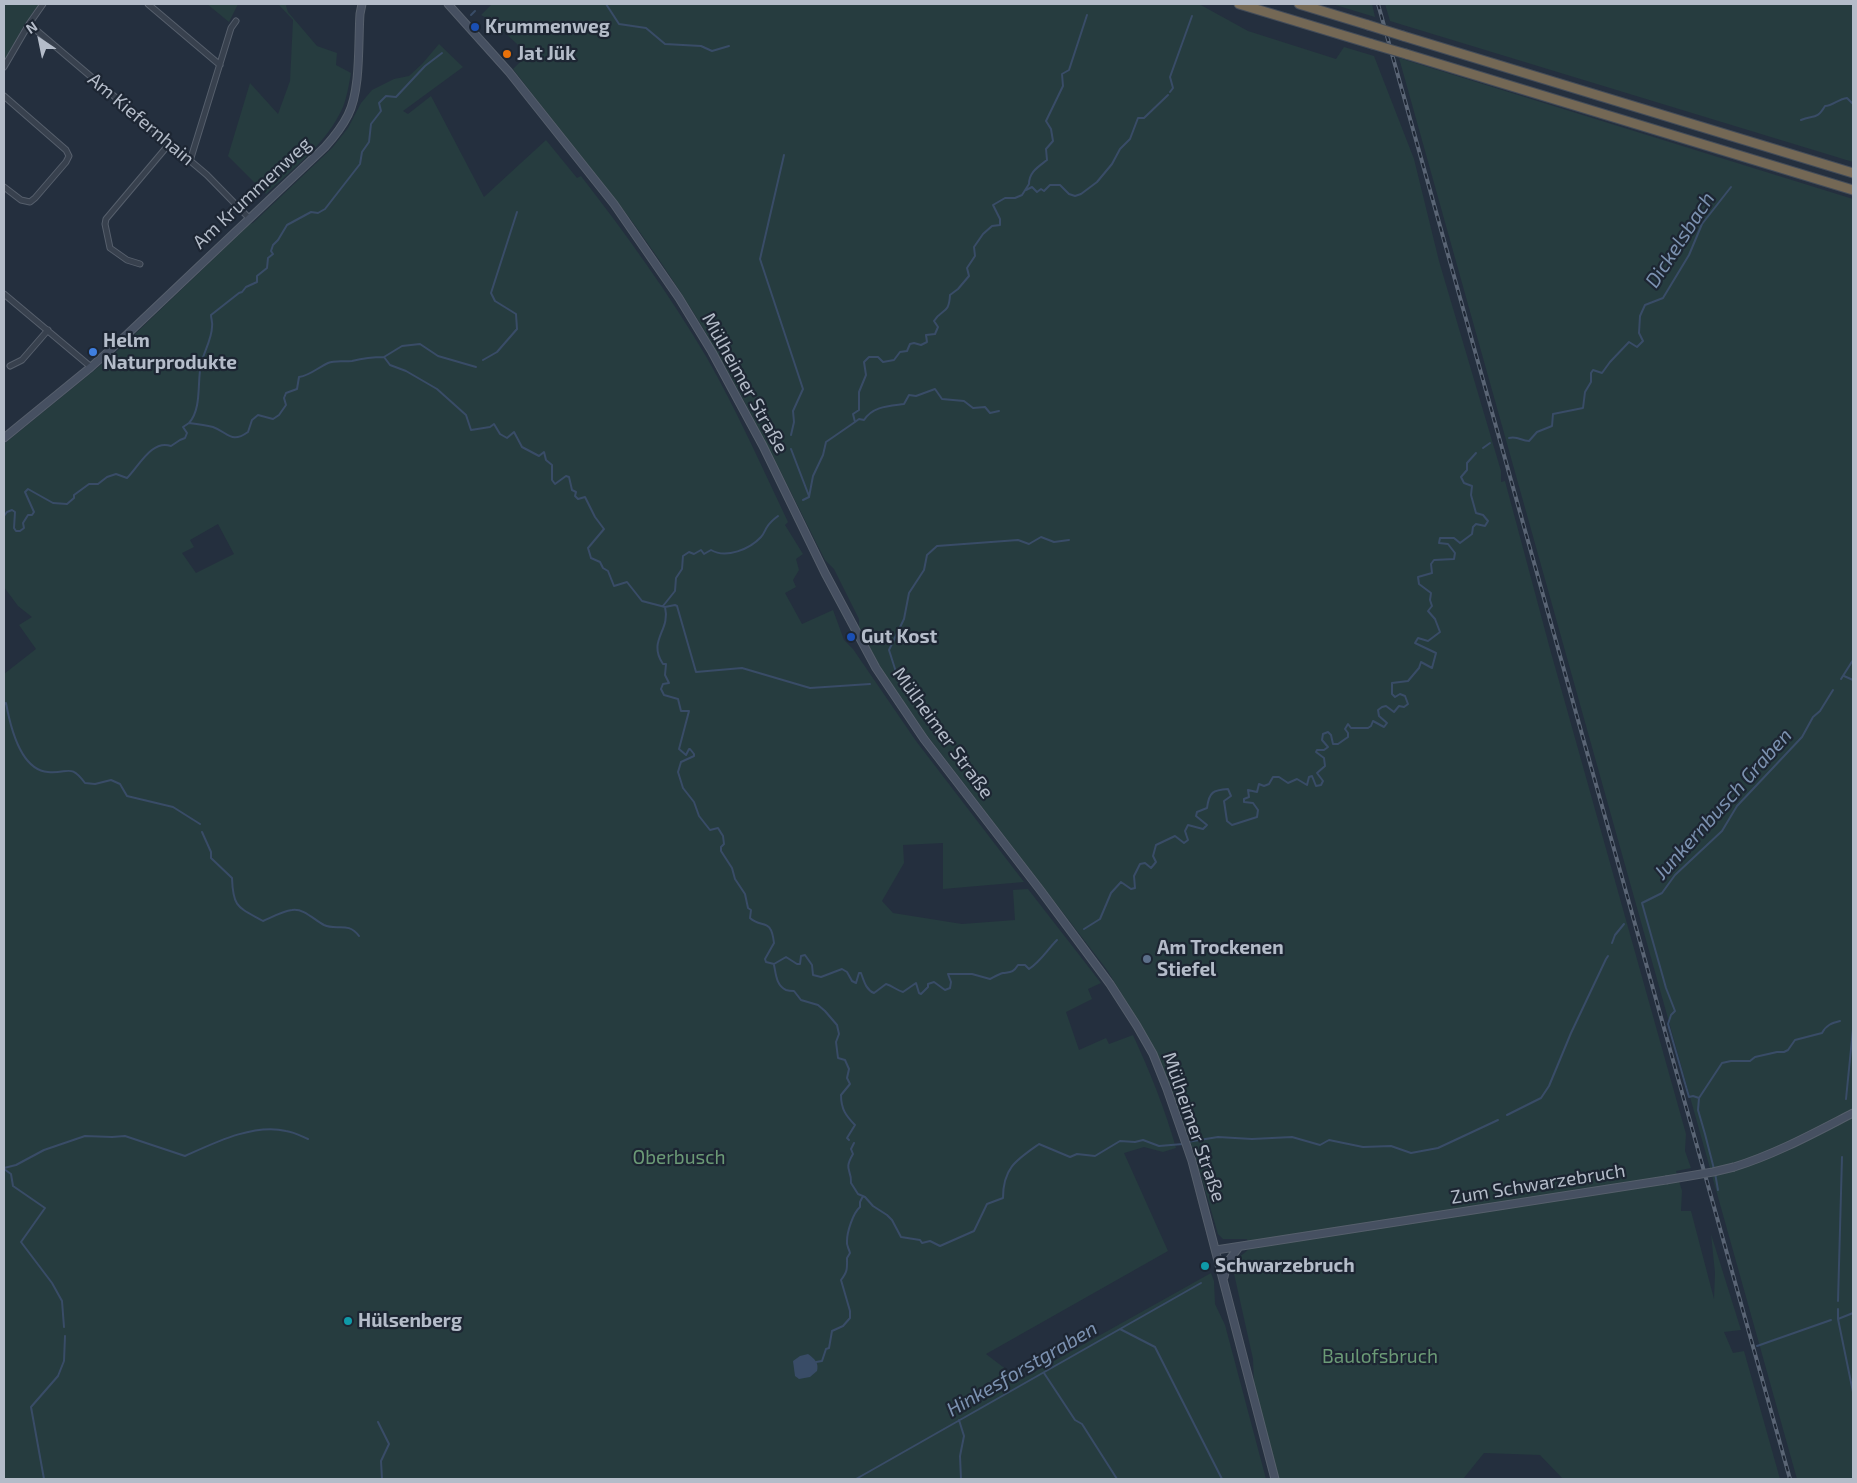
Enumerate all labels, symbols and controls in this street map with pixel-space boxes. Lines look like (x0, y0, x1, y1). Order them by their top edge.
north arrow (15, 15, 65, 65)
place label: Krummenweg (485, 16, 610, 38)
text: N (22, 17, 40, 37)
marker: Krummenweg (469, 21, 481, 33)
place label: Jat Jük (517, 43, 576, 65)
marker: Jat Jük (501, 48, 513, 60)
street label: Am Kiefernhain (83, 68, 199, 170)
street label: Am Krummenweg (188, 132, 316, 254)
water label: Dickelsbach (1640, 188, 1720, 292)
street label: Mülheimer Straße (697, 309, 793, 457)
place label: Helm Naturprodukte (103, 330, 237, 374)
marker: Helm Naturprodukte (87, 346, 99, 358)
place label: Gut Kost (861, 626, 937, 648)
marker: Gut Kost (845, 631, 857, 643)
street label: Mülheimer Straße (888, 663, 998, 803)
water label: Junkernbusch Graben (1649, 724, 1797, 884)
place label: Am Trockenen Stiefel (1157, 937, 1284, 981)
marker: Am Trockenen Stiefel (1141, 953, 1153, 965)
street label: Mülheimer Straße (1158, 1049, 1230, 1205)
park label: Oberbusch (633, 1147, 725, 1169)
street label: Zum Schwarzebruch (1449, 1159, 1627, 1209)
place label: Schwarzebruch (1215, 1255, 1355, 1277)
marker: Schwarzebruch (1199, 1260, 1211, 1272)
place label: Hülsenberg (358, 1310, 462, 1332)
marker: Hülsenberg (342, 1315, 354, 1327)
water label: Hinkesforstgraben (942, 1316, 1102, 1422)
park label: Baulofsbruch (1322, 1346, 1438, 1368)

